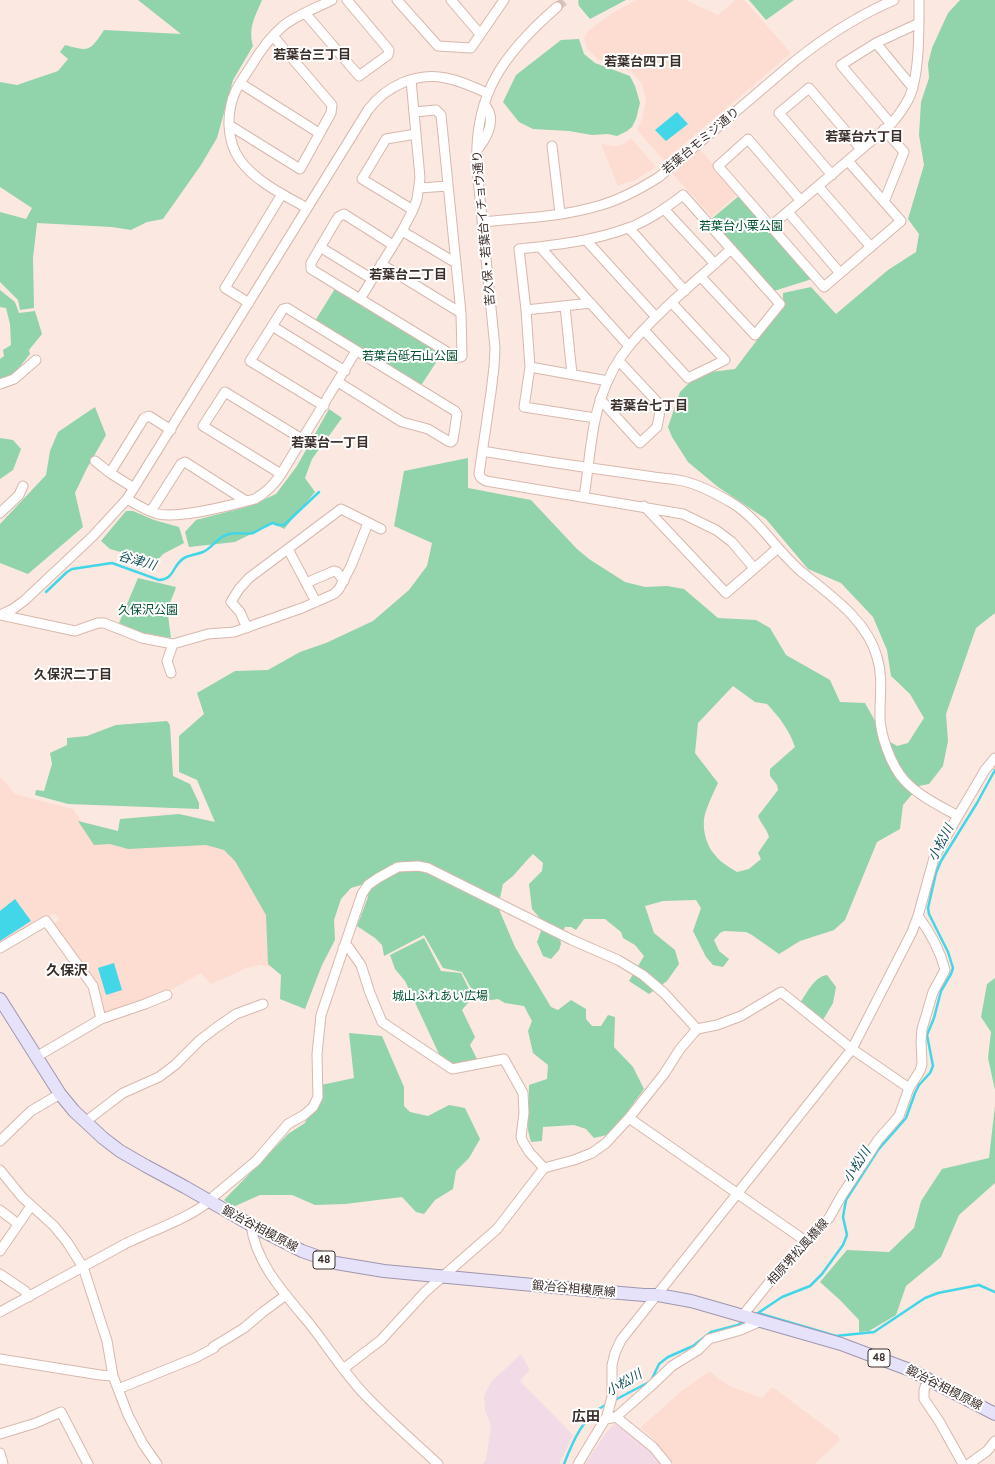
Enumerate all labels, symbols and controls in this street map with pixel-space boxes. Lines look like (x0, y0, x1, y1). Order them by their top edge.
district label: 若葉台三丁目 (273, 47, 351, 63)
district label: 若葉台四丁目 (604, 54, 682, 70)
street label: 若葉台モミジ通り (660, 105, 742, 177)
district label: 若葉台六丁目 (825, 129, 903, 145)
street label: 苦久保・若葉台イチョウ通り (470, 150, 498, 306)
park label: 若葉台小栗公園 (699, 219, 783, 233)
district label: 若葉台二丁目 (369, 267, 447, 283)
park label: 若葉台砥石山公園 (362, 349, 458, 363)
district label: 若葉台七丁目 (610, 398, 688, 414)
district label: 若葉台一丁目 (291, 435, 369, 451)
water label: 谷津川 (116, 548, 158, 574)
park label: 久保沢公園 (118, 603, 178, 617)
district label: 久保沢二丁目 (34, 667, 112, 683)
water label: 小松川 (925, 822, 957, 864)
district label: 久保沢 (46, 963, 88, 979)
park label: 城山ふれあい広場 (392, 989, 488, 1003)
water label: 小松川 (840, 1144, 874, 1186)
street label: 鍛冶谷相模原線 (220, 1203, 300, 1255)
street label: 相原堺松風橋線 (765, 1216, 831, 1288)
road number: 48 (313, 1251, 335, 1269)
street label: 鍛冶谷相模原線 (532, 1278, 616, 1300)
road number: 48 (868, 1349, 890, 1367)
street label: 鍛冶谷相模原線 (903, 1363, 985, 1413)
water label: 小松川 (603, 1366, 645, 1400)
district label: 広田 (572, 1409, 600, 1425)

